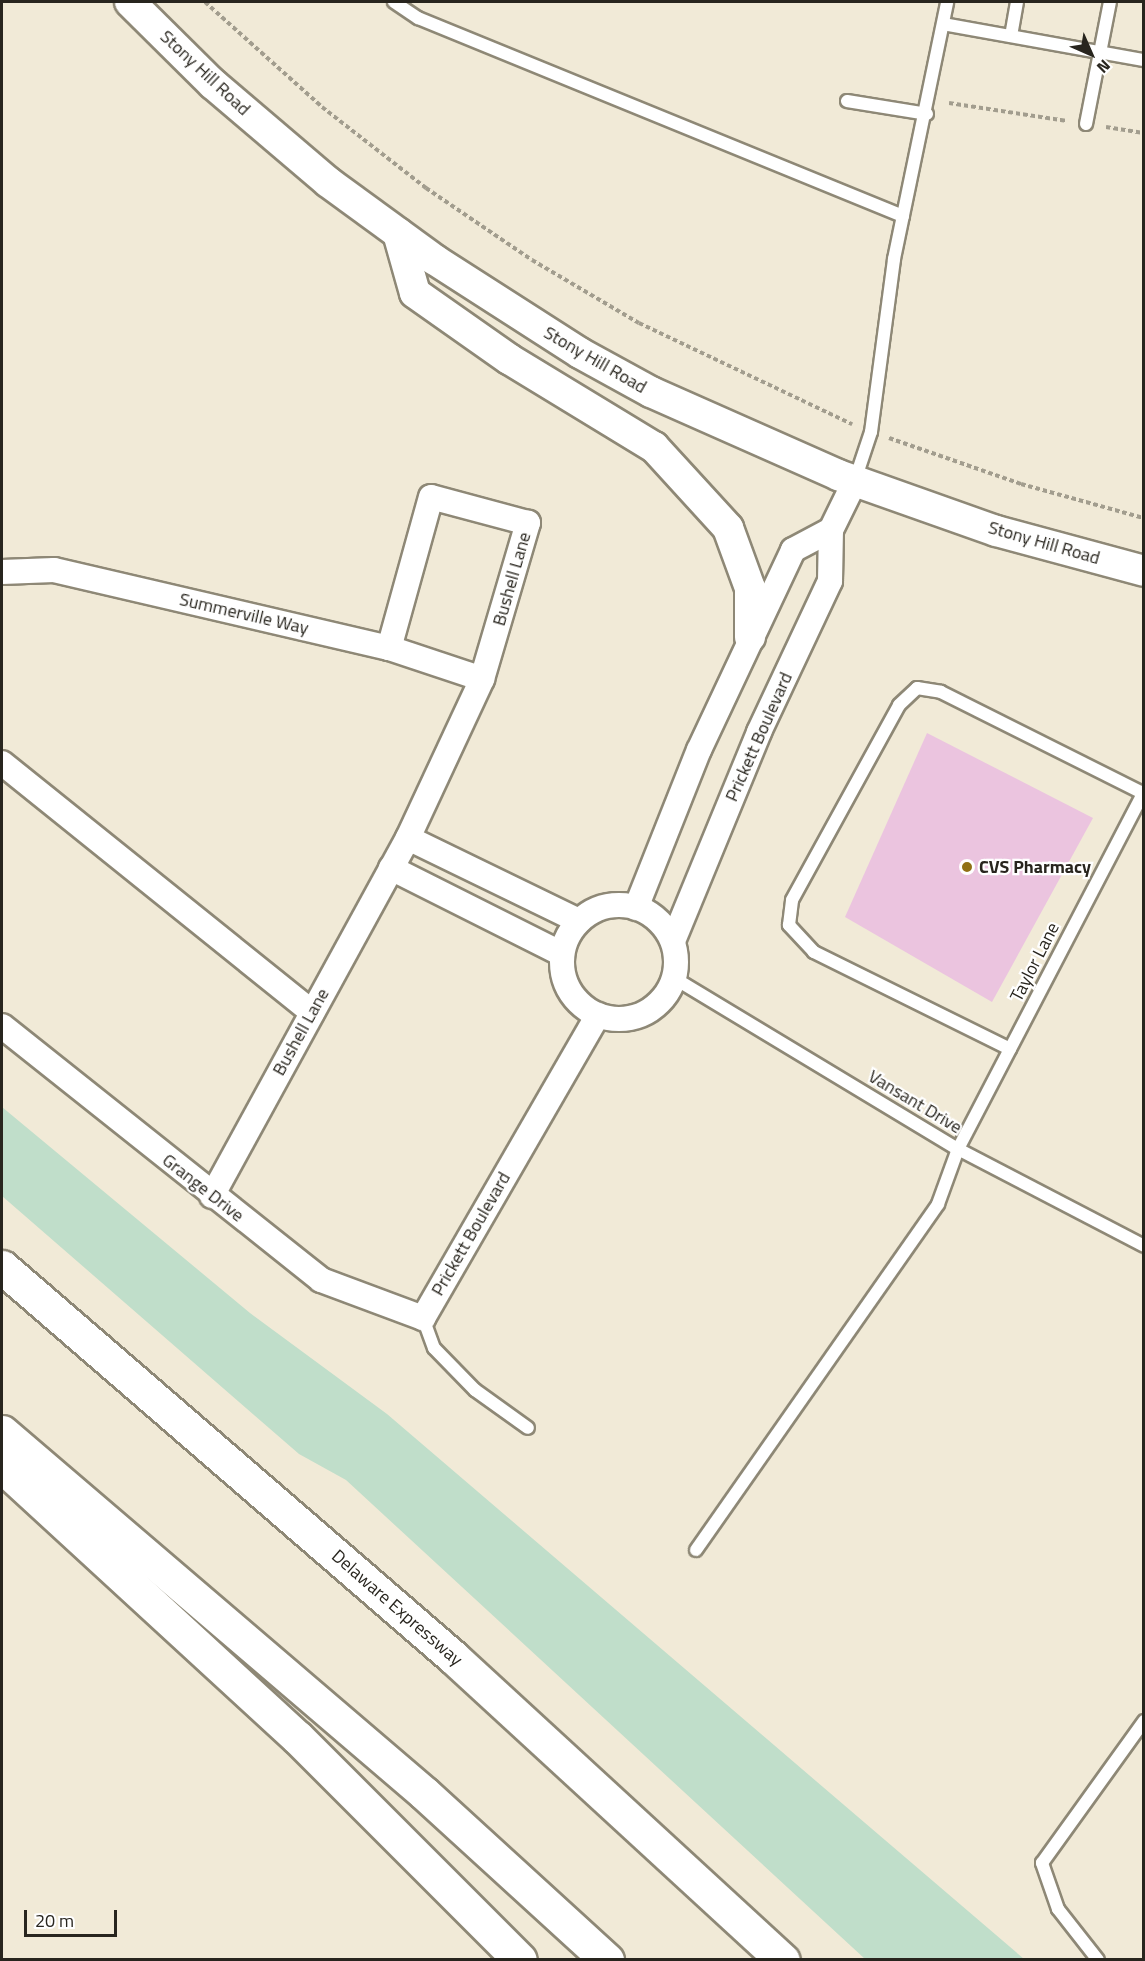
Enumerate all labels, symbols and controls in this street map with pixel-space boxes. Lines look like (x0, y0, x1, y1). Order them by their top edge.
north arrow (1061, 24, 1121, 84)
street label: Stony Hill Road (156, 26, 254, 120)
text: N (1091, 54, 1116, 79)
street label: Stony Hill Road (540, 322, 650, 398)
street label: Stony Hill Road (986, 517, 1102, 569)
street label: Bushell Lane (488, 530, 536, 628)
street label: Summerville Way (177, 589, 311, 639)
street label: Prickett Boulevard (721, 669, 797, 805)
place label: CVS Pharmacy (979, 856, 1091, 878)
marker: CVS Pharmacy (960, 860, 974, 874)
street label: Taylor Lane (1006, 919, 1064, 1005)
street label: Bushell Lane (268, 985, 334, 1079)
street label: Vansant Drive (864, 1066, 966, 1138)
street label: Grange Drive (158, 1149, 248, 1227)
street label: Prickett Boulevard (427, 1168, 515, 1300)
street label: Delaware Expressway (327, 1545, 467, 1671)
scale bar (27, 1898, 120, 1936)
text: 20 m (35, 1907, 74, 1934)

